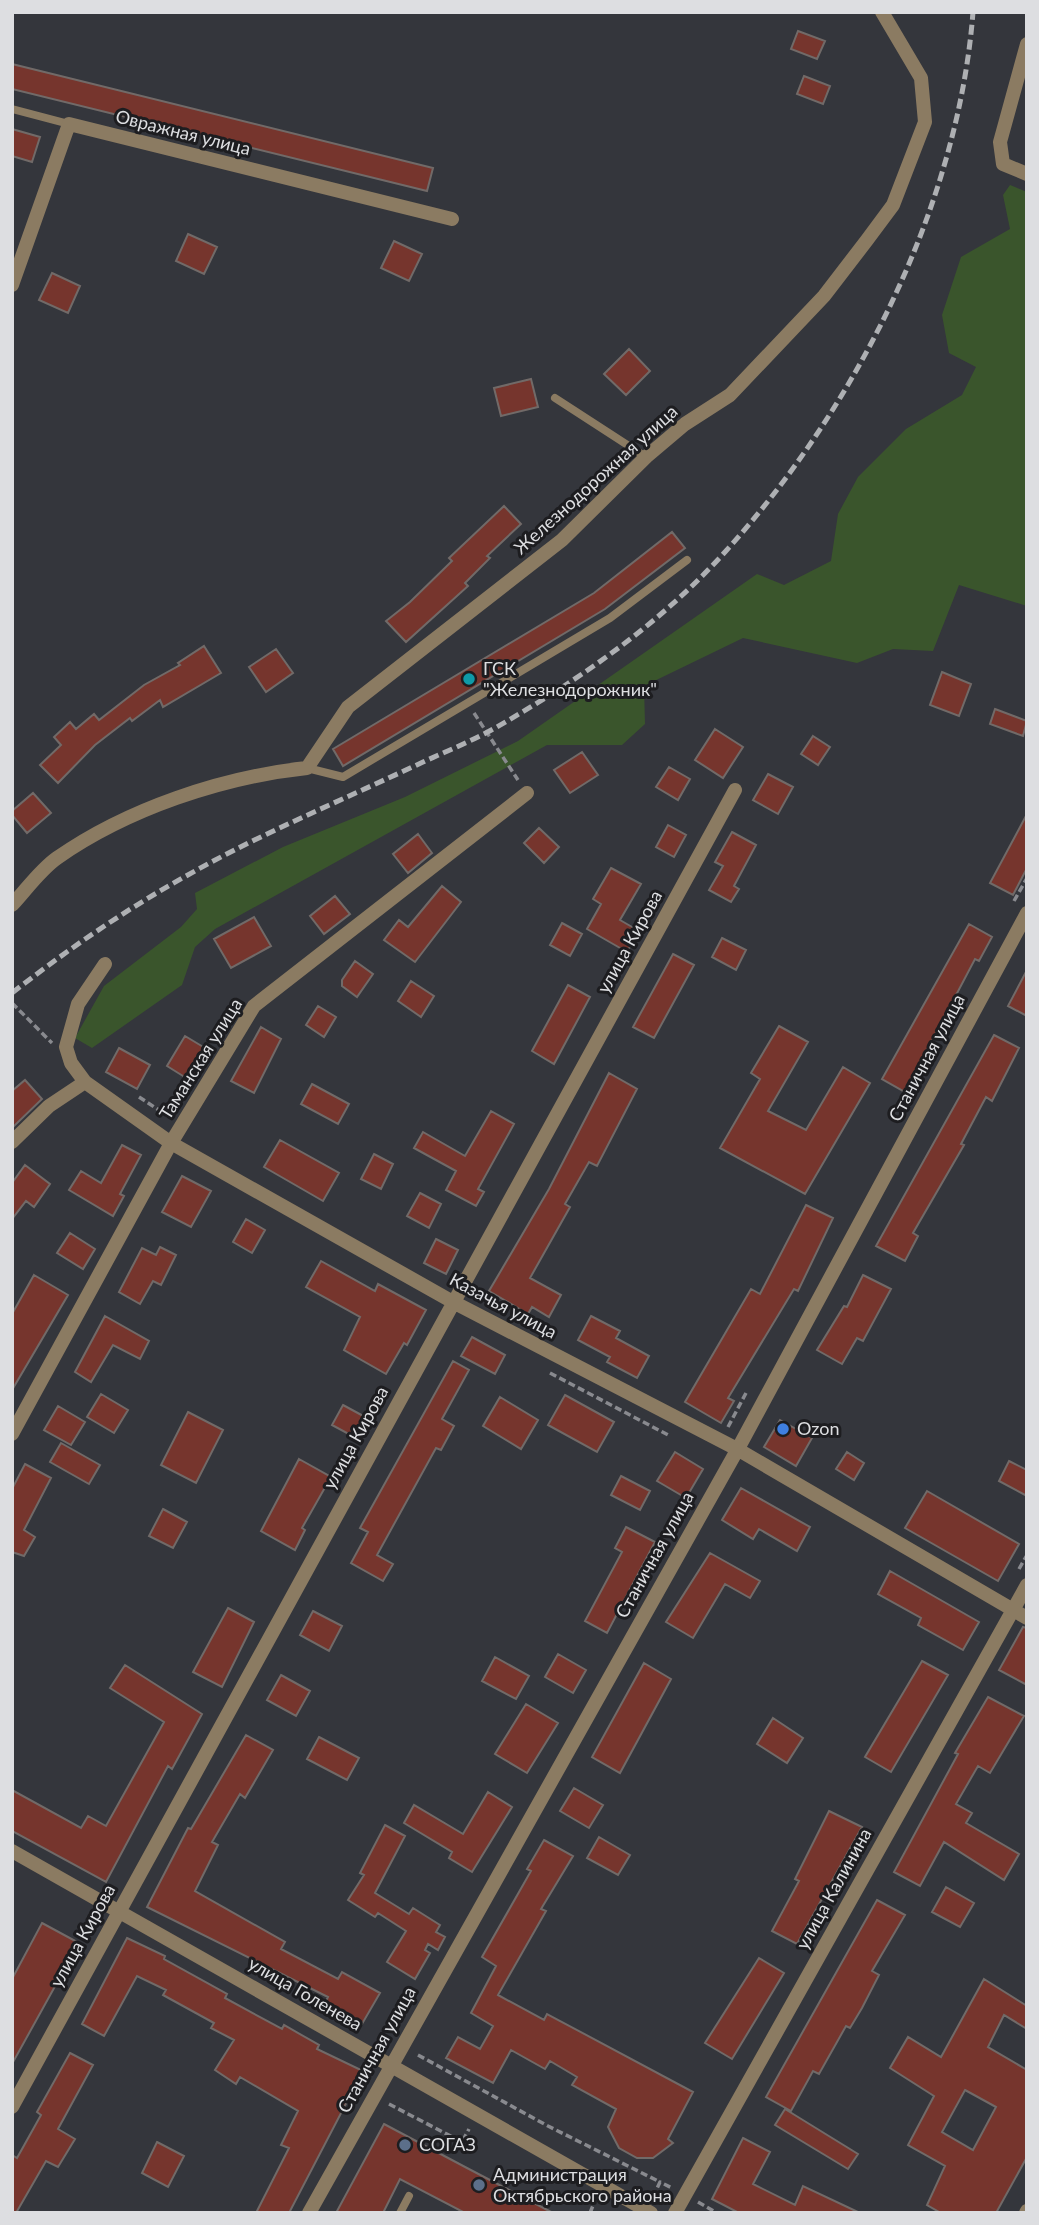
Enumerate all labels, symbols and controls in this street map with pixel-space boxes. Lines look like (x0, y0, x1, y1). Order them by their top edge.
street label: Овражная улица (114, 105, 253, 159)
street label: Железнодорожная улица (509, 400, 682, 559)
place label: ГСК "Железнодорожник" (483, 657, 657, 700)
marker: ГСК "Железнодорожник" (461, 671, 477, 687)
street label: улица Кирова (592, 886, 666, 997)
street label: Станичная улица (883, 990, 969, 1125)
street label: Таманская улица (154, 994, 246, 1123)
street label: Казачья улица (446, 1268, 561, 1343)
street label: улица Кирова (318, 1382, 392, 1493)
place label: Ozon (797, 1417, 839, 1439)
marker: Ozon (775, 1421, 791, 1437)
street label: Станичная улица (610, 1487, 698, 1622)
street label: улица Калинина (791, 1824, 876, 1953)
street label: улица Кирова (45, 1880, 119, 1991)
street label: улица Голенева (245, 1952, 366, 2035)
street label: Станичная улица (332, 1982, 420, 2117)
place label: СОГАЗ (419, 2133, 476, 2155)
marker: СОГАЗ (397, 2137, 413, 2153)
place label: Администрация Октябрьского района (493, 2163, 672, 2206)
marker: Администрация Октябрьского района (471, 2177, 487, 2193)

